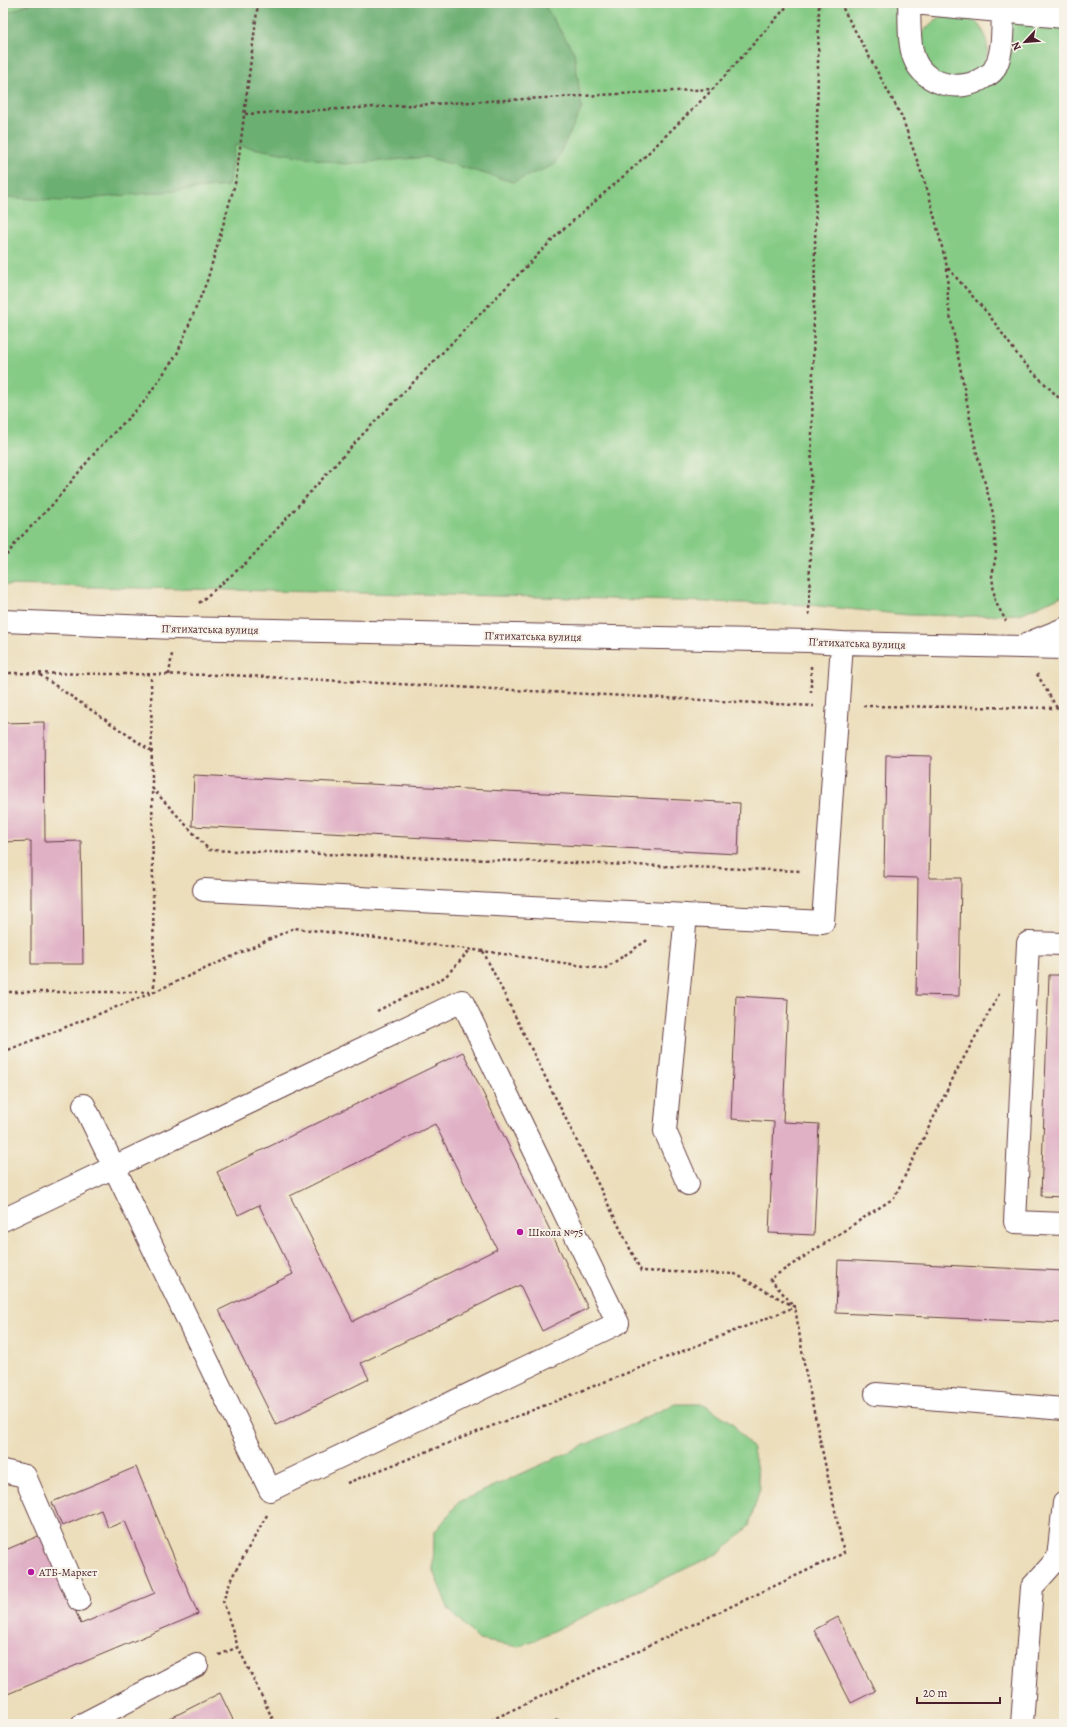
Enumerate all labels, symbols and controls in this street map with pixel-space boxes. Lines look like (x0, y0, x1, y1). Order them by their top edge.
north arrow (1005, 22, 1045, 62)
text: N (1008, 39, 1025, 53)
street label: П’ятихатська вулиця (161, 621, 259, 638)
street label: П’ятихатська вулиця (484, 628, 582, 645)
street label: П’ятихатська вулиця (808, 634, 906, 653)
place label: Школа №75 (528, 1225, 583, 1240)
marker: Школа №75 (515, 1227, 525, 1237)
place label: АТБ-Маркет (38, 1565, 97, 1580)
marker: АТБ-Маркет (26, 1567, 36, 1577)
scale bar (917, 1679, 1000, 1705)
text: 20 m (923, 1685, 947, 1701)

